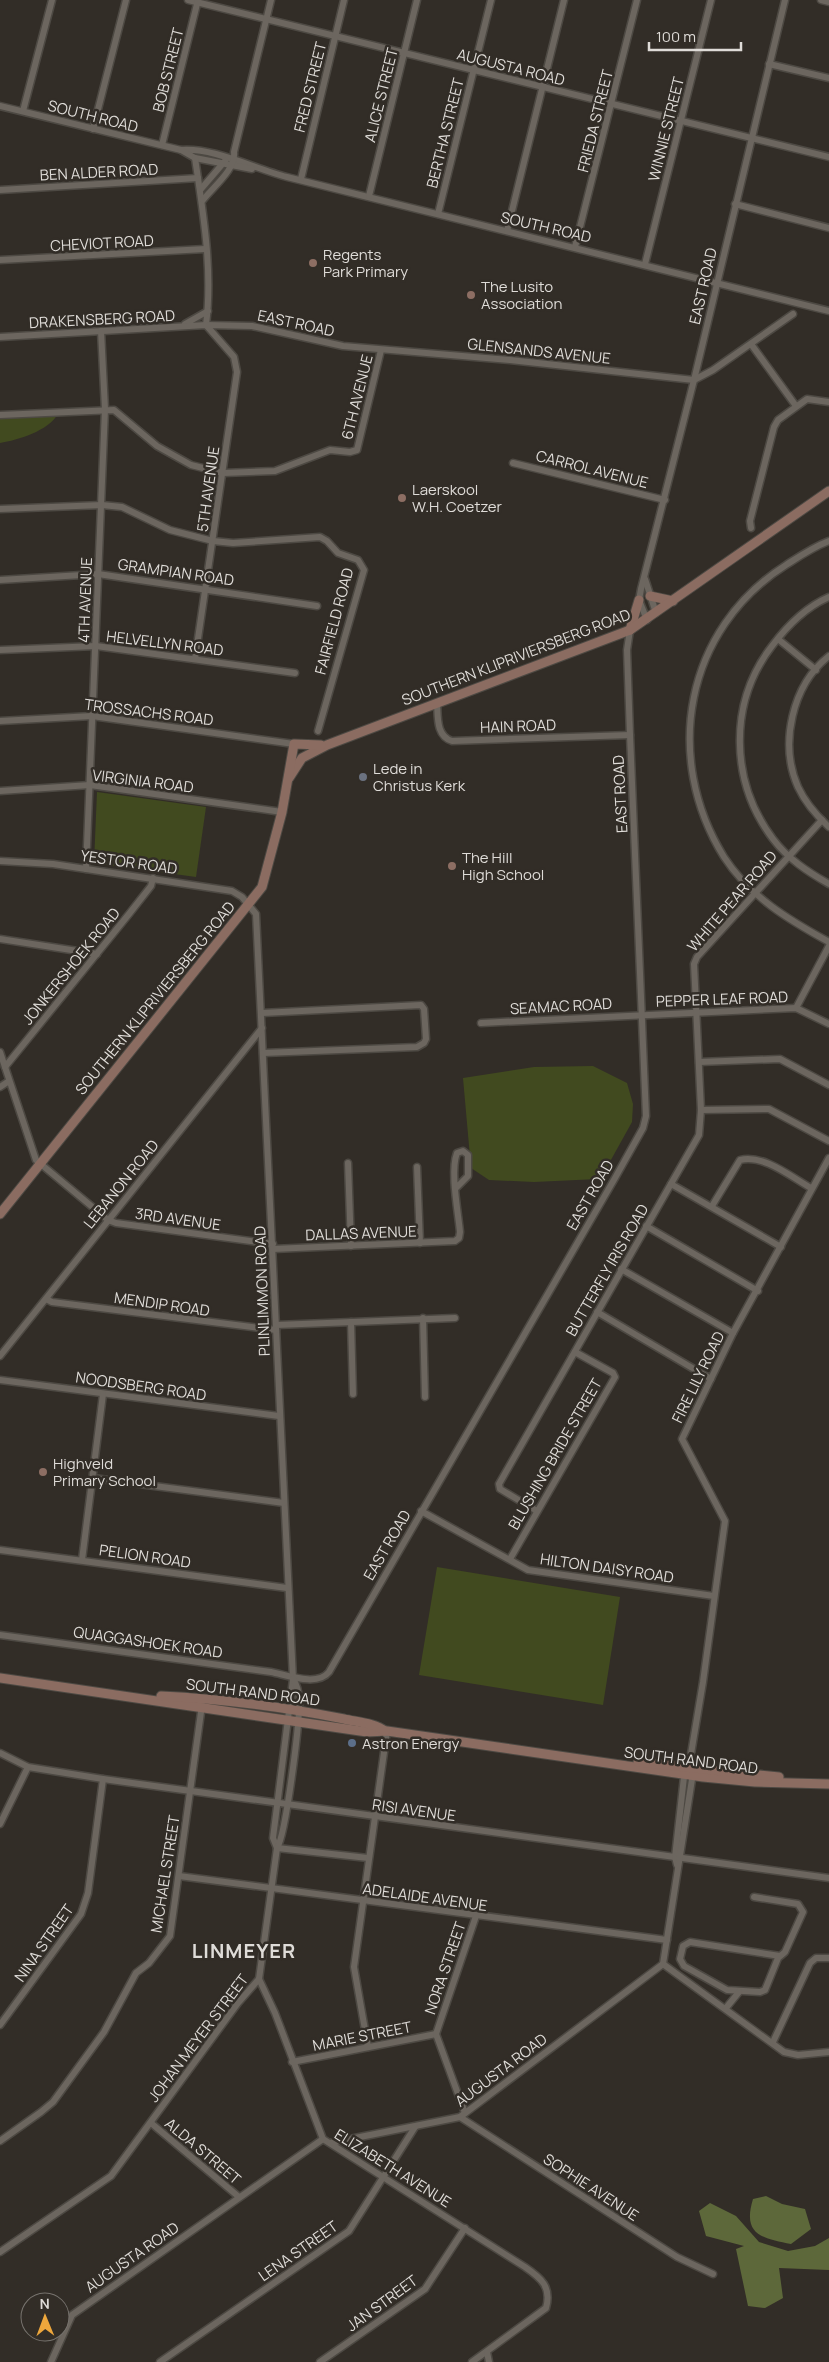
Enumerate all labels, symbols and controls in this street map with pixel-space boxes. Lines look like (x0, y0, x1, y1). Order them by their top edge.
scale bar (649, 20, 742, 52)
street label: BOB STREET (147, 26, 189, 114)
text: 100 m (656, 26, 696, 47)
street label: FRED STREET (289, 40, 331, 134)
street label: AUGUSTA ROAD (455, 43, 567, 91)
street label: ALICE STREET (359, 46, 403, 144)
street label: FRIEDA STREET (572, 67, 618, 175)
street label: WINNIE STREET (643, 75, 689, 183)
street label: BERTHA STREET (421, 76, 469, 190)
street label: SOUTH ROAD (46, 95, 140, 137)
street label: BEN ALDER ROAD (39, 158, 159, 186)
street label: SOUTH ROAD (499, 206, 593, 248)
street label: CHEVIOT ROAD (50, 230, 154, 256)
place label: Regents Park Primary (323, 244, 408, 282)
street label: EAST ROAD (684, 246, 722, 326)
marker: Regents Park Primary (307, 257, 319, 269)
place label: The Lusito Association (481, 276, 562, 314)
marker: The Lusito Association (465, 289, 477, 301)
street label: DRAKENSBERG ROAD (28, 305, 176, 333)
street label: EAST ROAD (256, 305, 336, 341)
street label: GLENSANDS AVENUE (466, 333, 612, 369)
street label: 6TH AVENUE (336, 352, 378, 442)
street label: 5TH AVENUE (192, 445, 224, 533)
street label: CARROL AVENUE (534, 445, 650, 493)
place label: Laerskool W.H. Coetzer (412, 479, 502, 517)
marker: Laerskool W.H. Coetzer (396, 492, 408, 504)
street label: GRAMPIAN ROAD (117, 553, 235, 591)
street label: 4TH AVENUE (73, 557, 97, 643)
street label: FAIRFIELD ROAD (310, 565, 358, 677)
street label: SOUTHERN KLIPRIVIERSBERG ROAD (399, 604, 633, 710)
street label: HELVELLYN ROAD (105, 625, 225, 661)
street label: TROSSACHS ROAD (83, 694, 215, 730)
street label: HAIN ROAD (480, 714, 556, 738)
street label: EAST ROAD (607, 754, 633, 834)
place label: Lede in Christus Kerk (373, 758, 466, 796)
street label: VIRGINIA ROAD (91, 764, 195, 798)
marker: Lede in Christus Kerk (357, 771, 369, 783)
street label: YESTOR ROAD (79, 845, 179, 879)
street label: WHITE PEAR ROAD (682, 846, 782, 956)
place label: The Hill High School (462, 847, 544, 885)
marker: The Hill High School (446, 860, 458, 872)
street label: SOUTHERN KLIPRIVIERSBERG ROAD (70, 897, 240, 1099)
street label: JONKERSHOEK ROAD (17, 903, 125, 1029)
street label: PEPPER LEAF ROAD (655, 986, 789, 1012)
street label: SEAMAC ROAD (509, 993, 613, 1019)
street label: LEBANON ROAD (79, 1135, 163, 1233)
street label: EAST ROAD (561, 1156, 619, 1234)
street label: BUTTERFLY IRIS ROAD (561, 1200, 653, 1340)
street label: 3RD AVENUE (134, 1203, 222, 1235)
street label: DALLAS AVENUE (305, 1221, 417, 1245)
street label: PLINLIMMON ROAD (249, 1225, 275, 1357)
street label: MENDIP ROAD (113, 1287, 211, 1321)
street label: FIRE LILY ROAD (667, 1328, 729, 1426)
street label: NOODSBERG ROAD (74, 1366, 208, 1406)
street label: BLUSHING BRIDE STREET (503, 1375, 607, 1533)
place label: Highveld Primary School (53, 1453, 156, 1491)
marker: Highveld Primary School (37, 1466, 49, 1478)
street label: EAST ROAD (358, 1506, 416, 1584)
street label: PELION ROAD (98, 1539, 192, 1573)
street label: HILTON DAISY ROAD (539, 1548, 675, 1588)
street label: QUAGGASHOEK ROAD (72, 1621, 224, 1663)
street label: SOUTH RAND ROAD (185, 1673, 321, 1711)
place label: Astron Energy (362, 1733, 460, 1754)
marker: Astron Energy (346, 1737, 358, 1749)
street label: SOUTH RAND ROAD (623, 1741, 759, 1779)
street label: RISI AVENUE (371, 1794, 457, 1826)
street label: MICHAEL STREET (145, 1814, 185, 1934)
street label: ADELAIDE AVENUE (361, 1878, 489, 1916)
street label: NINA STREET (10, 1900, 79, 1986)
street label: NORA STREET (419, 1919, 471, 2017)
district label: LINMEYER (192, 1937, 296, 1964)
street label: JOHAN MEYER STREET (143, 1970, 253, 2106)
street label: MARIE STREET (311, 2016, 413, 2056)
street label: AUGUSTA ROAD (451, 2028, 551, 2112)
street label: ALDA STREET (161, 2113, 245, 2189)
street label: ELIZABETH AVENUE (331, 2124, 455, 2212)
street label: SOPHIE AVENUE (539, 2148, 643, 2226)
street label: LENA STREET (254, 2216, 342, 2286)
street label: AUGUSTA ROAD (81, 2217, 183, 2297)
street label: JAN STREET (342, 2270, 422, 2336)
north arrow (20, 2292, 70, 2342)
text: N (40, 2294, 50, 2313)

